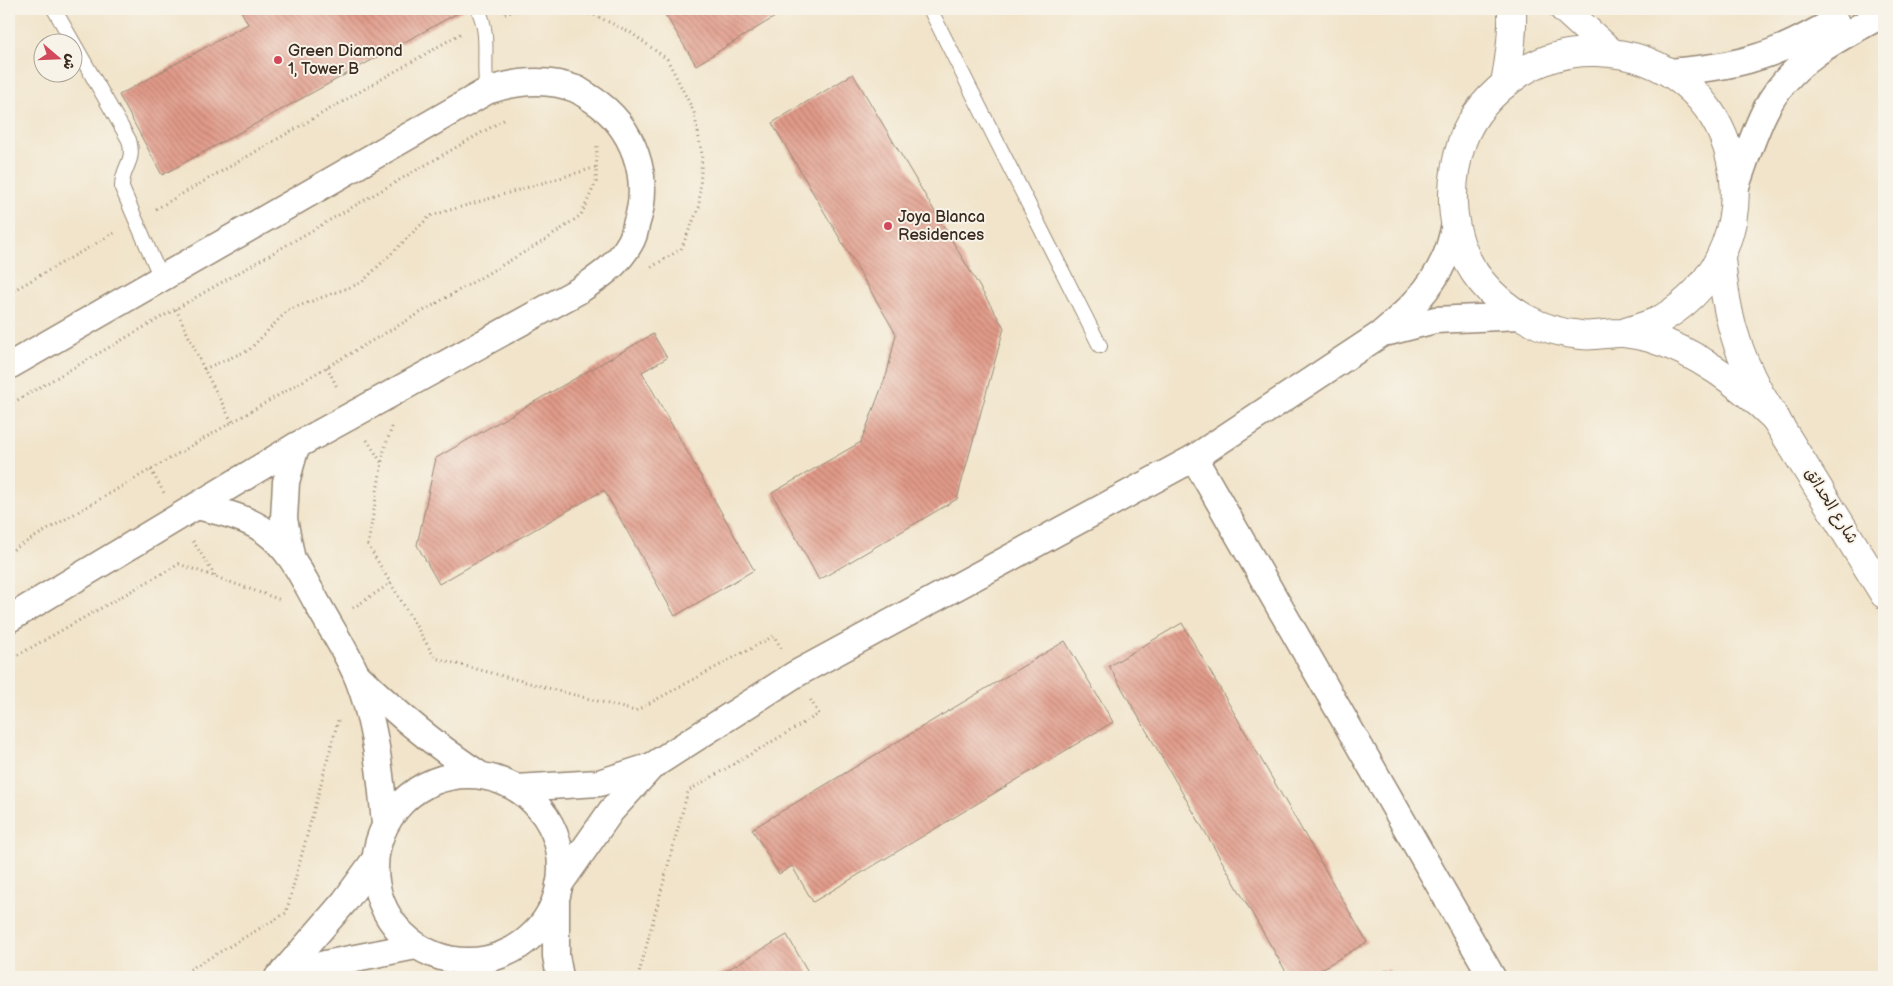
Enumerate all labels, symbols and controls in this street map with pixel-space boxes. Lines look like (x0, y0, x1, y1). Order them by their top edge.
north arrow (32, 32, 82, 82)
place label: Green Diamond 1, Tower B (288, 42, 403, 79)
text: ش (59, 52, 80, 72)
marker: Green Diamond 1, Tower B (272, 54, 284, 66)
place label: Joya Blanca Residences (898, 208, 985, 245)
marker: Joya Blanca Residences (882, 220, 894, 232)
street label: شارع الحدائق (1799, 465, 1862, 548)

